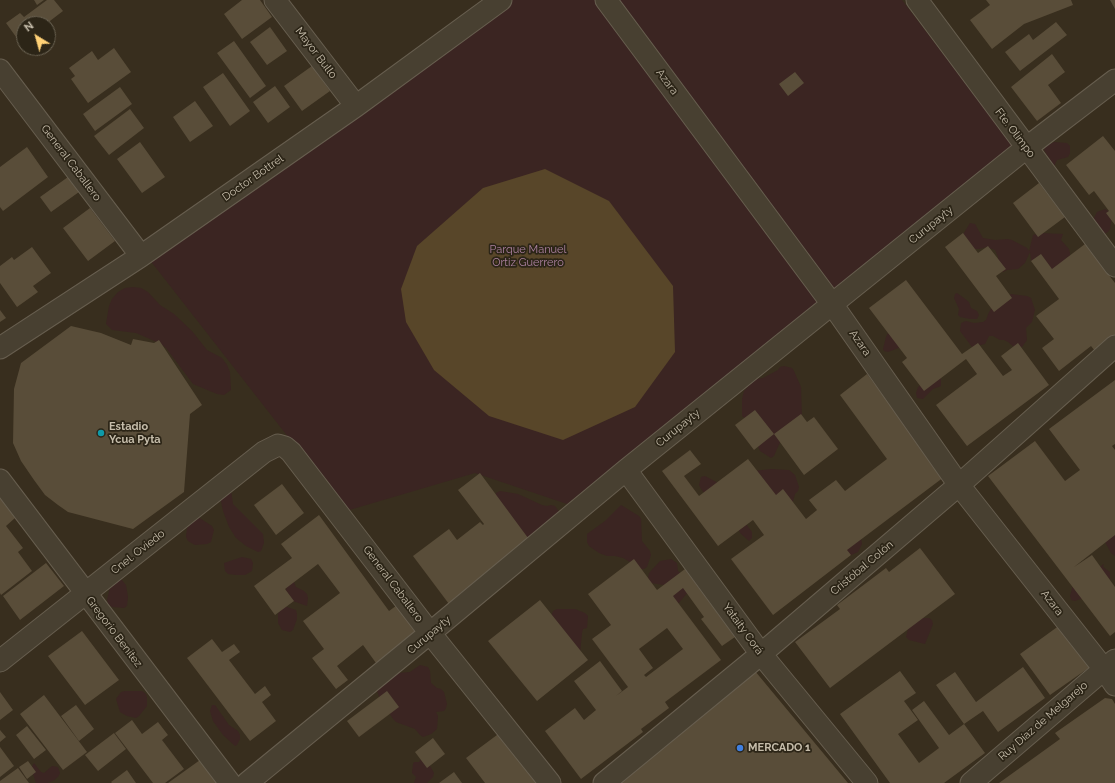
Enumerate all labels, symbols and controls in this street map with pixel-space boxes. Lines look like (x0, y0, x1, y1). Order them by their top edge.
north arrow (16, 16, 56, 56)
text: N (22, 19, 36, 35)
street label: Mayor Bullo (292, 25, 340, 81)
street label: Azara (653, 67, 681, 97)
street label: Fte. Olimpo (992, 106, 1038, 160)
street label: General Caballero (38, 122, 104, 204)
street label: Doctor Bottrel (220, 152, 286, 204)
street label: Curupayty (906, 203, 956, 247)
park label: Parque Manuel Ortiz Guerrero (489, 243, 567, 269)
street label: Azara (846, 327, 874, 359)
street label: Curupayty (653, 406, 703, 450)
place label: Estadio Ycua Pyta (109, 420, 161, 446)
marker: Estadio Ycua Pyta (96, 428, 106, 438)
street label: Cnel. Oviedo (108, 527, 168, 577)
street label: Cristóbal Colón (828, 538, 896, 598)
street label: General Caballero (360, 543, 426, 625)
street label: Azara (1038, 588, 1066, 618)
street label: Gregorio Benitez (83, 594, 145, 670)
street label: Yataity Corá (720, 601, 766, 657)
street label: Curupayty (405, 613, 453, 657)
street label: Ruy Díaz de Melgarejo (996, 679, 1090, 763)
place label: MERCADO 1 (748, 741, 810, 755)
marker: MERCADO 1 (735, 743, 745, 753)

